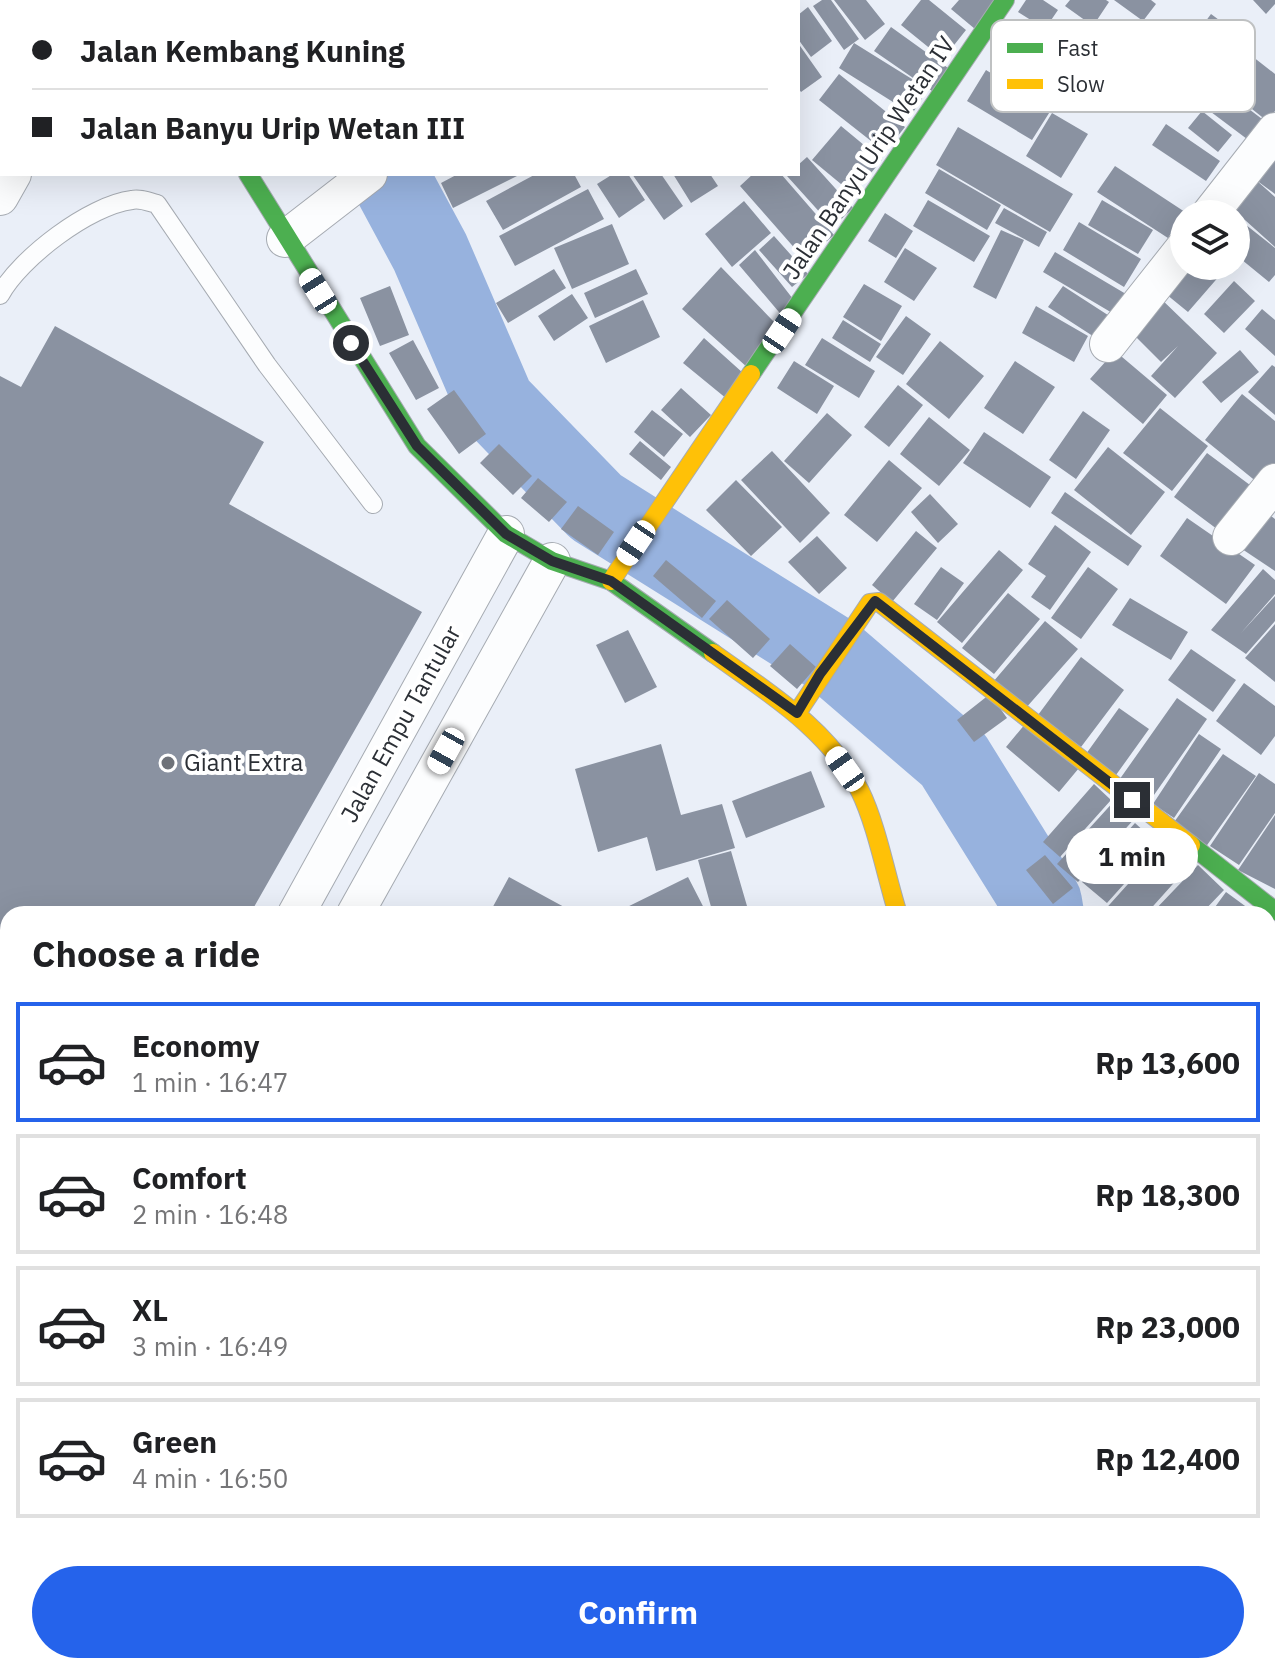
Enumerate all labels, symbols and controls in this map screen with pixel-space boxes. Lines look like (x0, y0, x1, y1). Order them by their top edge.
legend (991, 20, 1255, 112)
street label: Jalan Banyu Urip Wetan IV (775, 29, 962, 285)
text: Jalan Kembang Kuning (80, 31, 405, 70)
text: Fast (1057, 33, 1098, 62)
text: Slow (1057, 69, 1105, 98)
text: Jalan Banyu Urip Wetan III (80, 108, 465, 147)
map controls (1170, 200, 1250, 280)
button: layers (1170, 200, 1250, 280)
car (295, 264, 341, 318)
car (759, 304, 805, 358)
route start (333, 325, 369, 361)
car (613, 516, 659, 570)
street label: Jalan Empu Tantular (333, 619, 468, 828)
car (424, 724, 468, 778)
car (821, 742, 869, 796)
place label: Giant Extra (184, 746, 304, 778)
marker: Giant Extra (159, 754, 177, 772)
route end (1114, 782, 1150, 818)
callout: 1 min (1066, 828, 1198, 884)
text: 1 min (1098, 839, 1166, 873)
text: Choose a ride (32, 930, 260, 977)
icon: car (36, 1026, 108, 1098)
text: Economy (132, 1026, 260, 1065)
text: Rp 13,600 (1095, 1043, 1240, 1082)
text: 1 min · 16:47 (132, 1065, 288, 1099)
icon: car (36, 1158, 108, 1230)
text: Comfort (132, 1158, 247, 1197)
text: Rp 18,300 (1095, 1175, 1240, 1214)
text: 2 min · 16:48 (132, 1197, 288, 1231)
icon: car (36, 1290, 108, 1362)
text: XL (132, 1290, 168, 1329)
text: Rp 23,000 (1095, 1307, 1240, 1346)
text: 3 min · 16:49 (132, 1329, 288, 1363)
icon: car (36, 1422, 108, 1494)
text: Green (132, 1422, 217, 1461)
text: Rp 12,400 (1095, 1439, 1240, 1478)
text: 4 min · 16:50 (132, 1461, 288, 1495)
button: Confirm (32, 1566, 1244, 1658)

